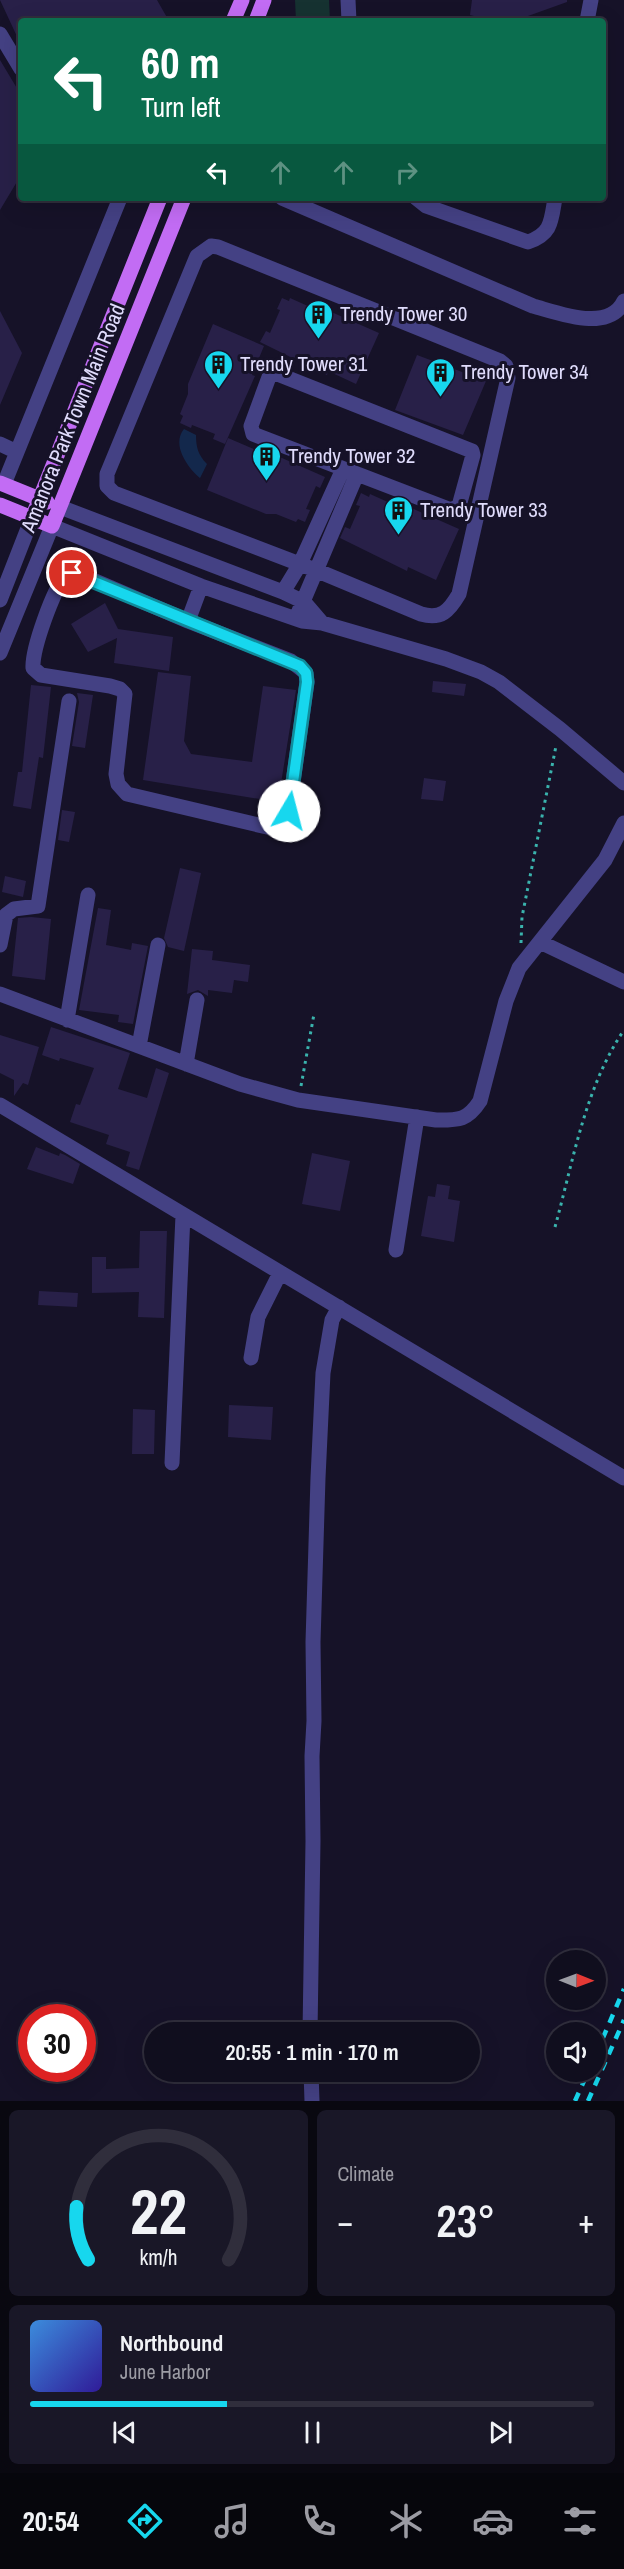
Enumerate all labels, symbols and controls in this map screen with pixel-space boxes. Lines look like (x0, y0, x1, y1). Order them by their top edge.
text: 60 m (141, 35, 220, 91)
icon: left (42, 42, 120, 120)
text: Turn left (141, 89, 220, 125)
icon: left (201, 156, 234, 189)
icon: ahead (264, 156, 297, 189)
icon: ahead (327, 156, 360, 189)
icon: right (390, 156, 423, 189)
building icon: Trendy Tower 30 (303, 298, 335, 340)
street label: Amanora Park Town Main Road (13, 299, 132, 537)
place label: Trendy Tower 30 (340, 299, 467, 328)
building icon: Trendy Tower 31 (203, 348, 235, 390)
place label: Trendy Tower 31 (240, 349, 368, 378)
building icon: Trendy Tower 34 (424, 356, 456, 398)
place label: Trendy Tower 34 (461, 357, 589, 386)
building icon: Trendy Tower 32 (251, 440, 283, 482)
place label: Trendy Tower 32 (288, 441, 415, 470)
building icon: Trendy Tower 33 (383, 494, 415, 536)
place label: Trendy Tower 33 (420, 495, 547, 524)
pin (46, 547, 97, 598)
icon: arrive (55, 556, 88, 589)
position arrow (257, 779, 321, 843)
north arrow (546, 1950, 606, 2010)
map controls (546, 1950, 606, 2082)
speed limit sign: 30 (18, 2004, 96, 2082)
button: sound (546, 2022, 606, 2082)
text: 20:55 · 1 min · 170 m (225, 2037, 399, 2067)
text: Climate (338, 2160, 394, 2187)
text: 22 (130, 2169, 187, 2253)
text: 23° (436, 2190, 495, 2251)
text: − (338, 2199, 353, 2243)
text: + (578, 2199, 594, 2243)
text: km/h (139, 2243, 177, 2272)
text: Northbound (120, 2328, 223, 2358)
text: June Harbor (120, 2358, 210, 2385)
icon: previous (108, 2416, 141, 2449)
icon: pause (296, 2416, 329, 2449)
icon: next (484, 2416, 517, 2449)
icon: directions (124, 2500, 166, 2542)
icon: music (211, 2500, 253, 2542)
icon: phone (298, 2500, 340, 2542)
icon: climate (385, 2500, 427, 2542)
icon: car (472, 2500, 514, 2542)
icon: filters (559, 2500, 601, 2542)
text: 20:54 (23, 2503, 79, 2539)

